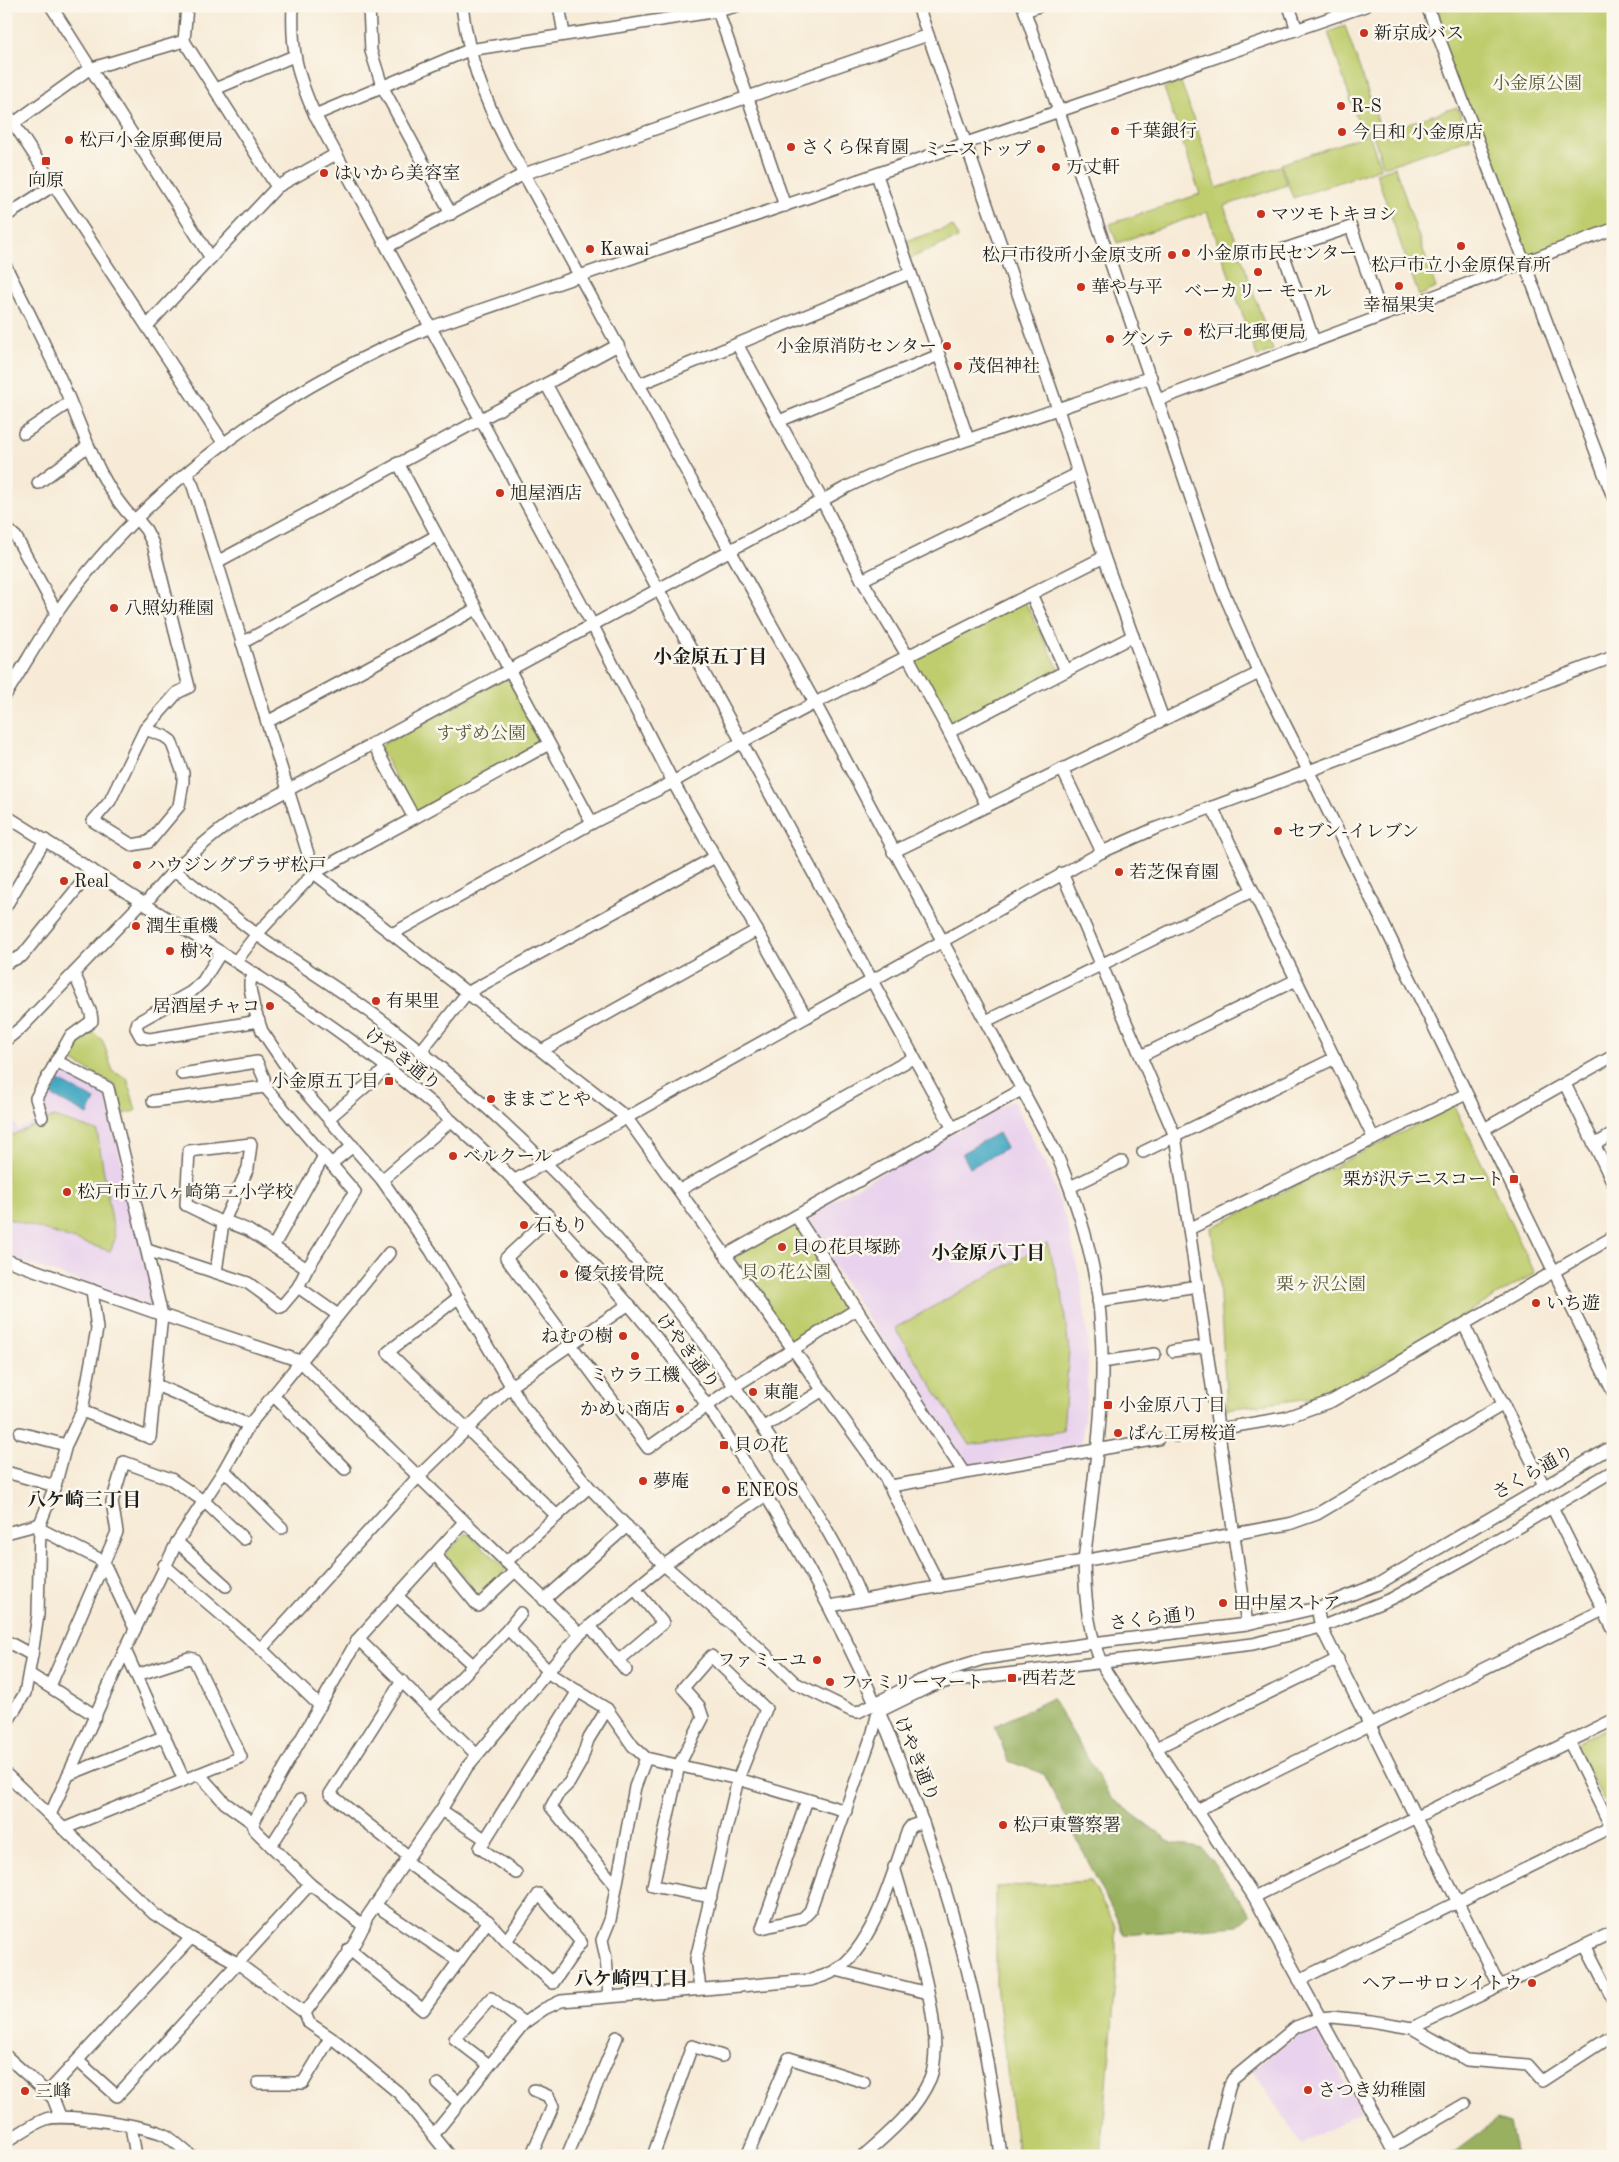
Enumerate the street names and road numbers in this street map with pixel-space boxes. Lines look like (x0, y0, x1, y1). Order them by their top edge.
street label: けやき通り (361, 1024, 444, 1095)
street label: けやき通り (652, 1310, 723, 1393)
street label: さくら通り (1490, 1442, 1577, 1503)
street label: さくら通り (1108, 1604, 1200, 1633)
street label: けやき通り (891, 1714, 942, 1804)

